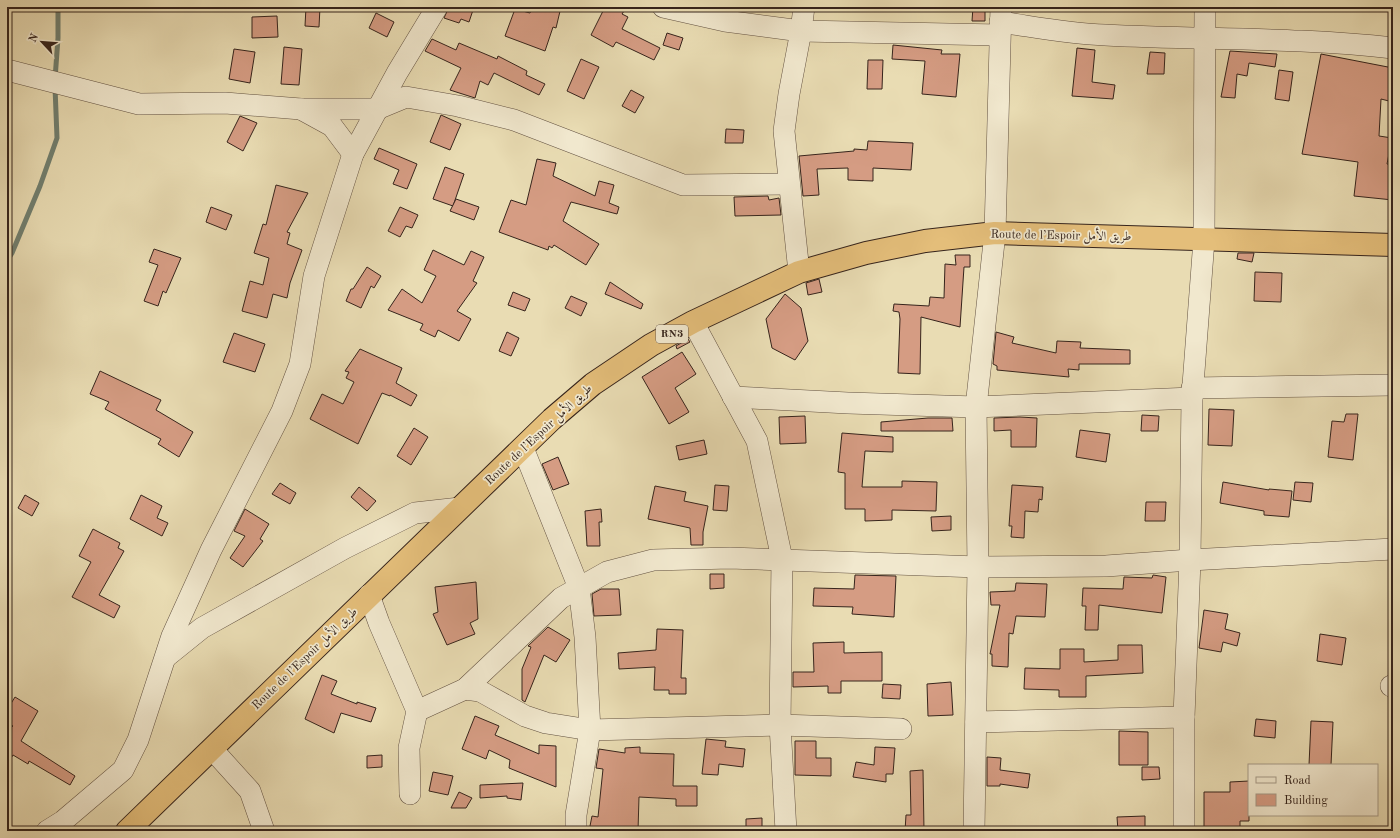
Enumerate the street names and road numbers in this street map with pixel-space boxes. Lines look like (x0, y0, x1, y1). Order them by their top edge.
street label: Route de l’Espoir طريق الأمل (990, 225, 1132, 245)
road number: RN3 (656, 325, 688, 343)
street label: Route de l’Espoir طريق الأمل (481, 379, 596, 489)
street label: Route de l’Espoir طريق الأمل (247, 603, 361, 714)

